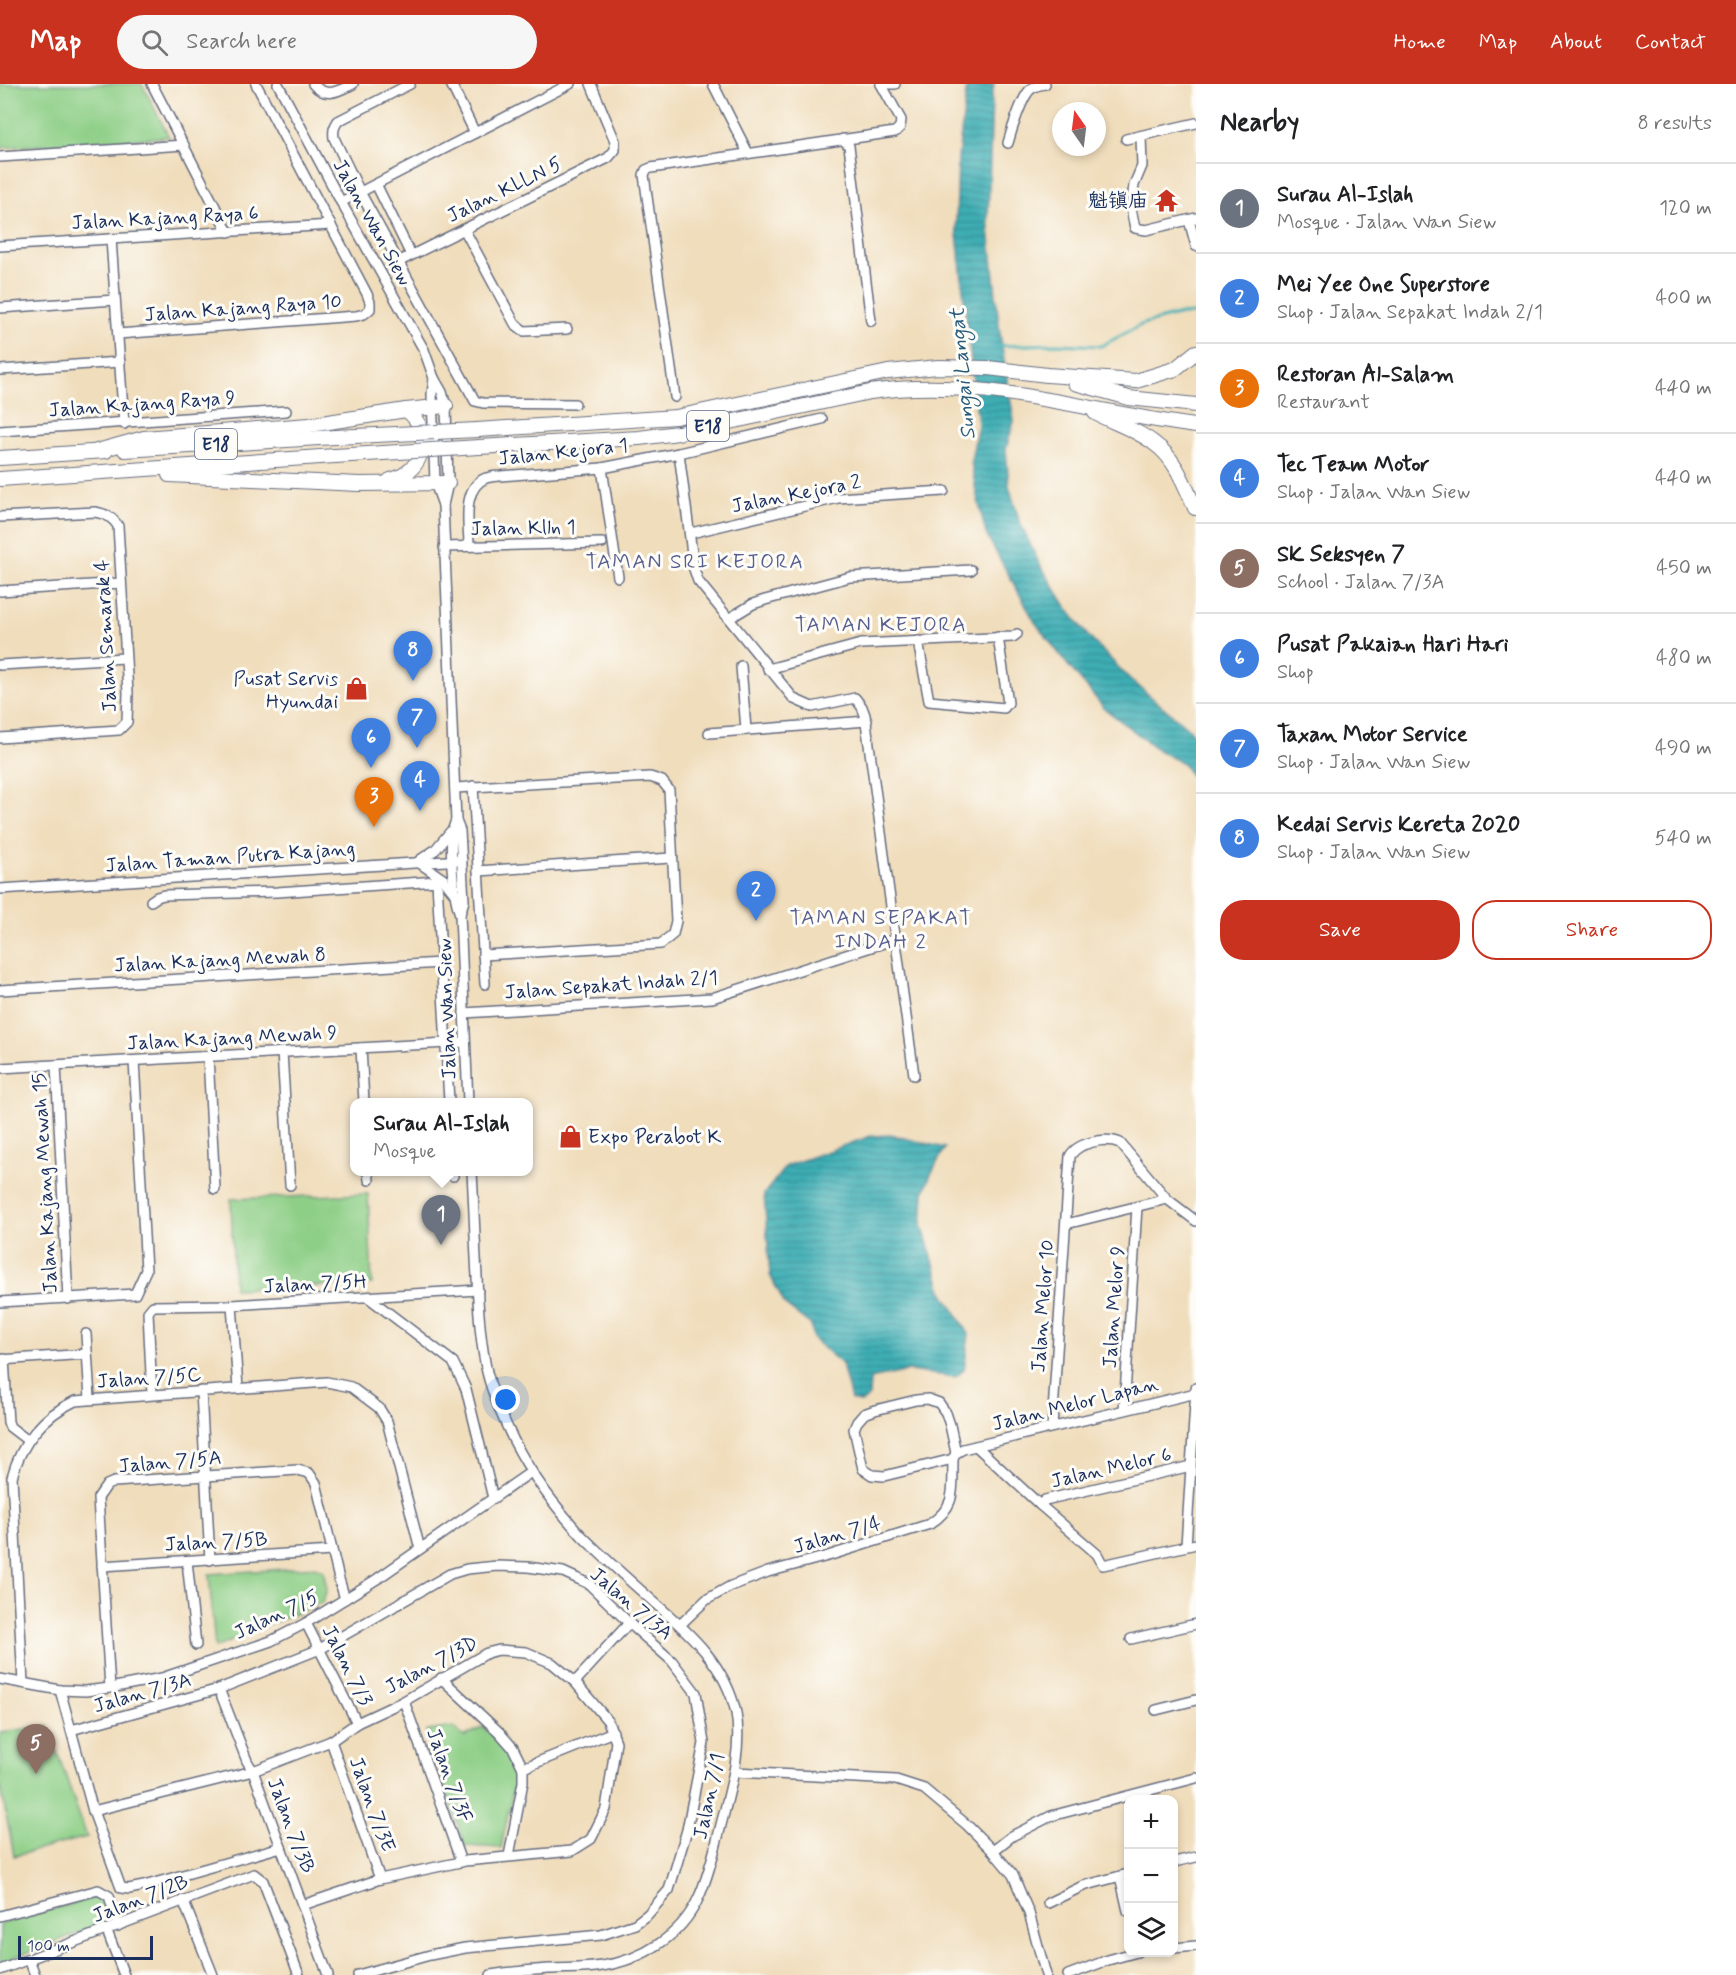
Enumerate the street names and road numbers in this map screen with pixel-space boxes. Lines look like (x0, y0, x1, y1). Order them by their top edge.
street label: Jalan KLLN 5 (443, 151, 567, 230)
street label: Jalan Wan Siew (326, 154, 418, 291)
street label: Jalan Kajang Raya 6 (71, 200, 259, 237)
street label: Jalan Kajang Raya 10 (143, 288, 343, 329)
street label: Jalan Kajang Raya 9 (48, 384, 237, 424)
road number: E18 (687, 411, 729, 441)
road number: E18 (195, 429, 237, 459)
street label: Jalan Kejora 1 (497, 432, 629, 473)
street label: Jalan Kejora 2 (729, 469, 863, 520)
street label: Jalan Klln 1 (470, 514, 576, 543)
street label: Jalan Semarak 4 (89, 558, 124, 713)
street label: Jalan Taman Putra Kajang (104, 835, 356, 880)
street label: Jalan Wan Siew (432, 938, 463, 1080)
street label: Jalan Kajang Mewah 8 (113, 941, 327, 980)
street label: Jalan Sepakat Indah 2/1 (503, 965, 719, 1006)
street label: Jalan Kajang Mewah 9 (126, 1019, 338, 1057)
street label: Jalan Kajang Mewah 15 (26, 1072, 65, 1294)
street label: Jalan Melor 10 (1025, 1239, 1062, 1373)
street label: Jalan Melor 9 (1097, 1245, 1132, 1369)
street label: Jalan 7/5H (263, 1268, 367, 1301)
street label: Jalan 7/5C (96, 1361, 202, 1396)
street label: Jalan Melor Lapan (989, 1371, 1162, 1438)
street label: Jalan Melor 6 (1048, 1441, 1174, 1495)
street label: Jalan 7/5A (117, 1445, 223, 1480)
street label: Jalan 7/4 (790, 1510, 885, 1561)
street label: Jalan 7/5B (164, 1526, 268, 1559)
street label: Jalan 7/3A (584, 1562, 678, 1647)
street label: Jalan 7/5 (230, 1584, 323, 1647)
street label: Jalan 7/3 (315, 1621, 379, 1711)
street label: Jalan 7/3D (381, 1630, 483, 1701)
street label: Jalan 7/3A (90, 1667, 194, 1720)
street label: Jalan 7/3F (419, 1725, 478, 1826)
street label: Jalan 7/1 (687, 1751, 732, 1842)
street label: Jalan 7/3E (342, 1753, 401, 1856)
street label: Jalan 7/3B (260, 1774, 321, 1877)
street label: Jalan 7/2B (89, 1869, 192, 1930)

